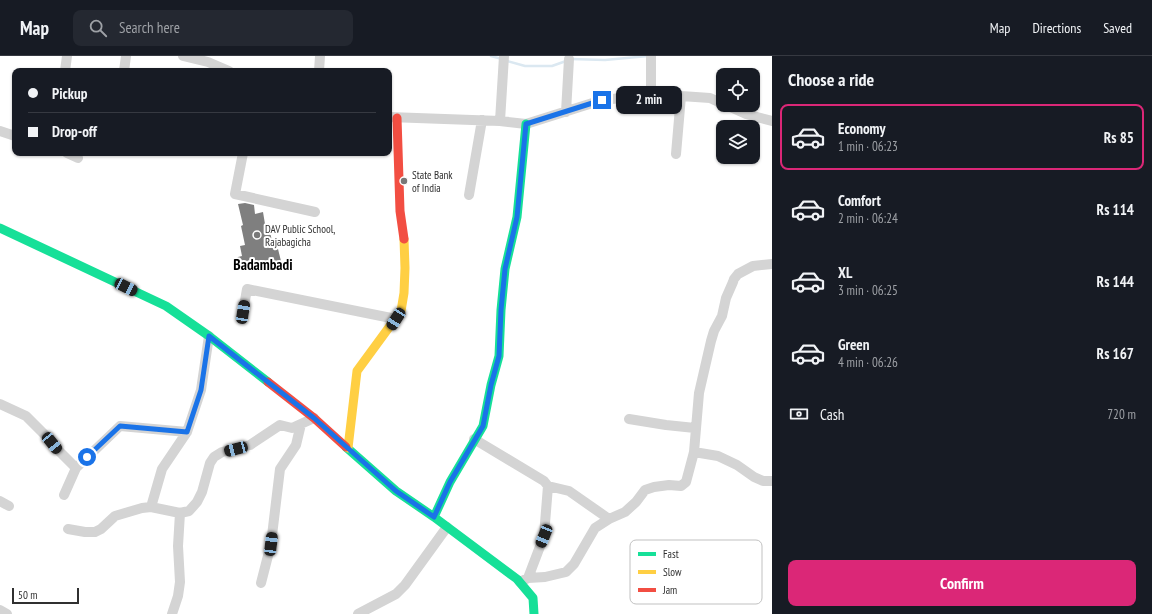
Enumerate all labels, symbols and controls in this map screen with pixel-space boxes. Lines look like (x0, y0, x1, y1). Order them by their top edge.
search box (73, 10, 353, 46)
text: Map (20, 16, 49, 40)
icon: search (87, 17, 109, 39)
text: Search here (119, 18, 180, 37)
text: Map (990, 19, 1010, 37)
text: Directions (1032, 19, 1081, 37)
text: Saved (1103, 19, 1132, 37)
map controls (716, 68, 760, 164)
button: locate (716, 68, 760, 112)
text: Choose a ride (788, 68, 874, 91)
text: Pickup (52, 84, 87, 103)
callout: 2 min (616, 86, 682, 114)
route end (593, 91, 611, 109)
text: 2 min (636, 91, 662, 108)
icon: car (790, 119, 826, 155)
text: Economy (838, 119, 886, 138)
button: layers (716, 120, 760, 164)
text: Drop-off (52, 122, 97, 141)
text: Rs 85 (1104, 128, 1134, 147)
text: 1 min · 06:23 (838, 138, 898, 155)
place label: State Bank of India (412, 168, 453, 195)
marker: State Bank of India (399, 176, 409, 186)
icon: car (790, 191, 826, 227)
text: Comfort (838, 191, 881, 210)
text: Rs 114 (1097, 200, 1134, 219)
text: 2 min · 06:24 (838, 210, 898, 227)
place label: DAV Public School, Rajabagicha (265, 222, 335, 249)
marker: DAV Public School, Rajabagicha (252, 230, 262, 240)
district label: Badambadi (233, 255, 293, 274)
icon: car (790, 263, 826, 299)
text: XL (838, 263, 852, 282)
text: Rs 144 (1097, 272, 1134, 291)
car (113, 276, 139, 298)
text: 3 min · 06:25 (838, 282, 898, 299)
car (235, 299, 251, 325)
car (384, 306, 408, 332)
icon: car (790, 335, 826, 371)
text: Green (838, 335, 870, 354)
text: Rs 167 (1097, 344, 1134, 363)
text: 4 min · 06:26 (838, 354, 898, 371)
icon: cash (788, 403, 810, 425)
text: Cash (820, 405, 844, 424)
text: 720 m (1107, 406, 1136, 423)
car (40, 430, 64, 456)
car (223, 440, 249, 458)
route start (78, 448, 96, 466)
car (534, 523, 554, 549)
car (264, 531, 278, 557)
legend (630, 540, 762, 604)
text: Fast (663, 547, 679, 561)
button: Confirm (788, 560, 1136, 606)
text: Slow (663, 565, 682, 579)
text: Jam (662, 583, 677, 597)
scale bar (12, 586, 79, 605)
text: 50 m (18, 588, 37, 602)

